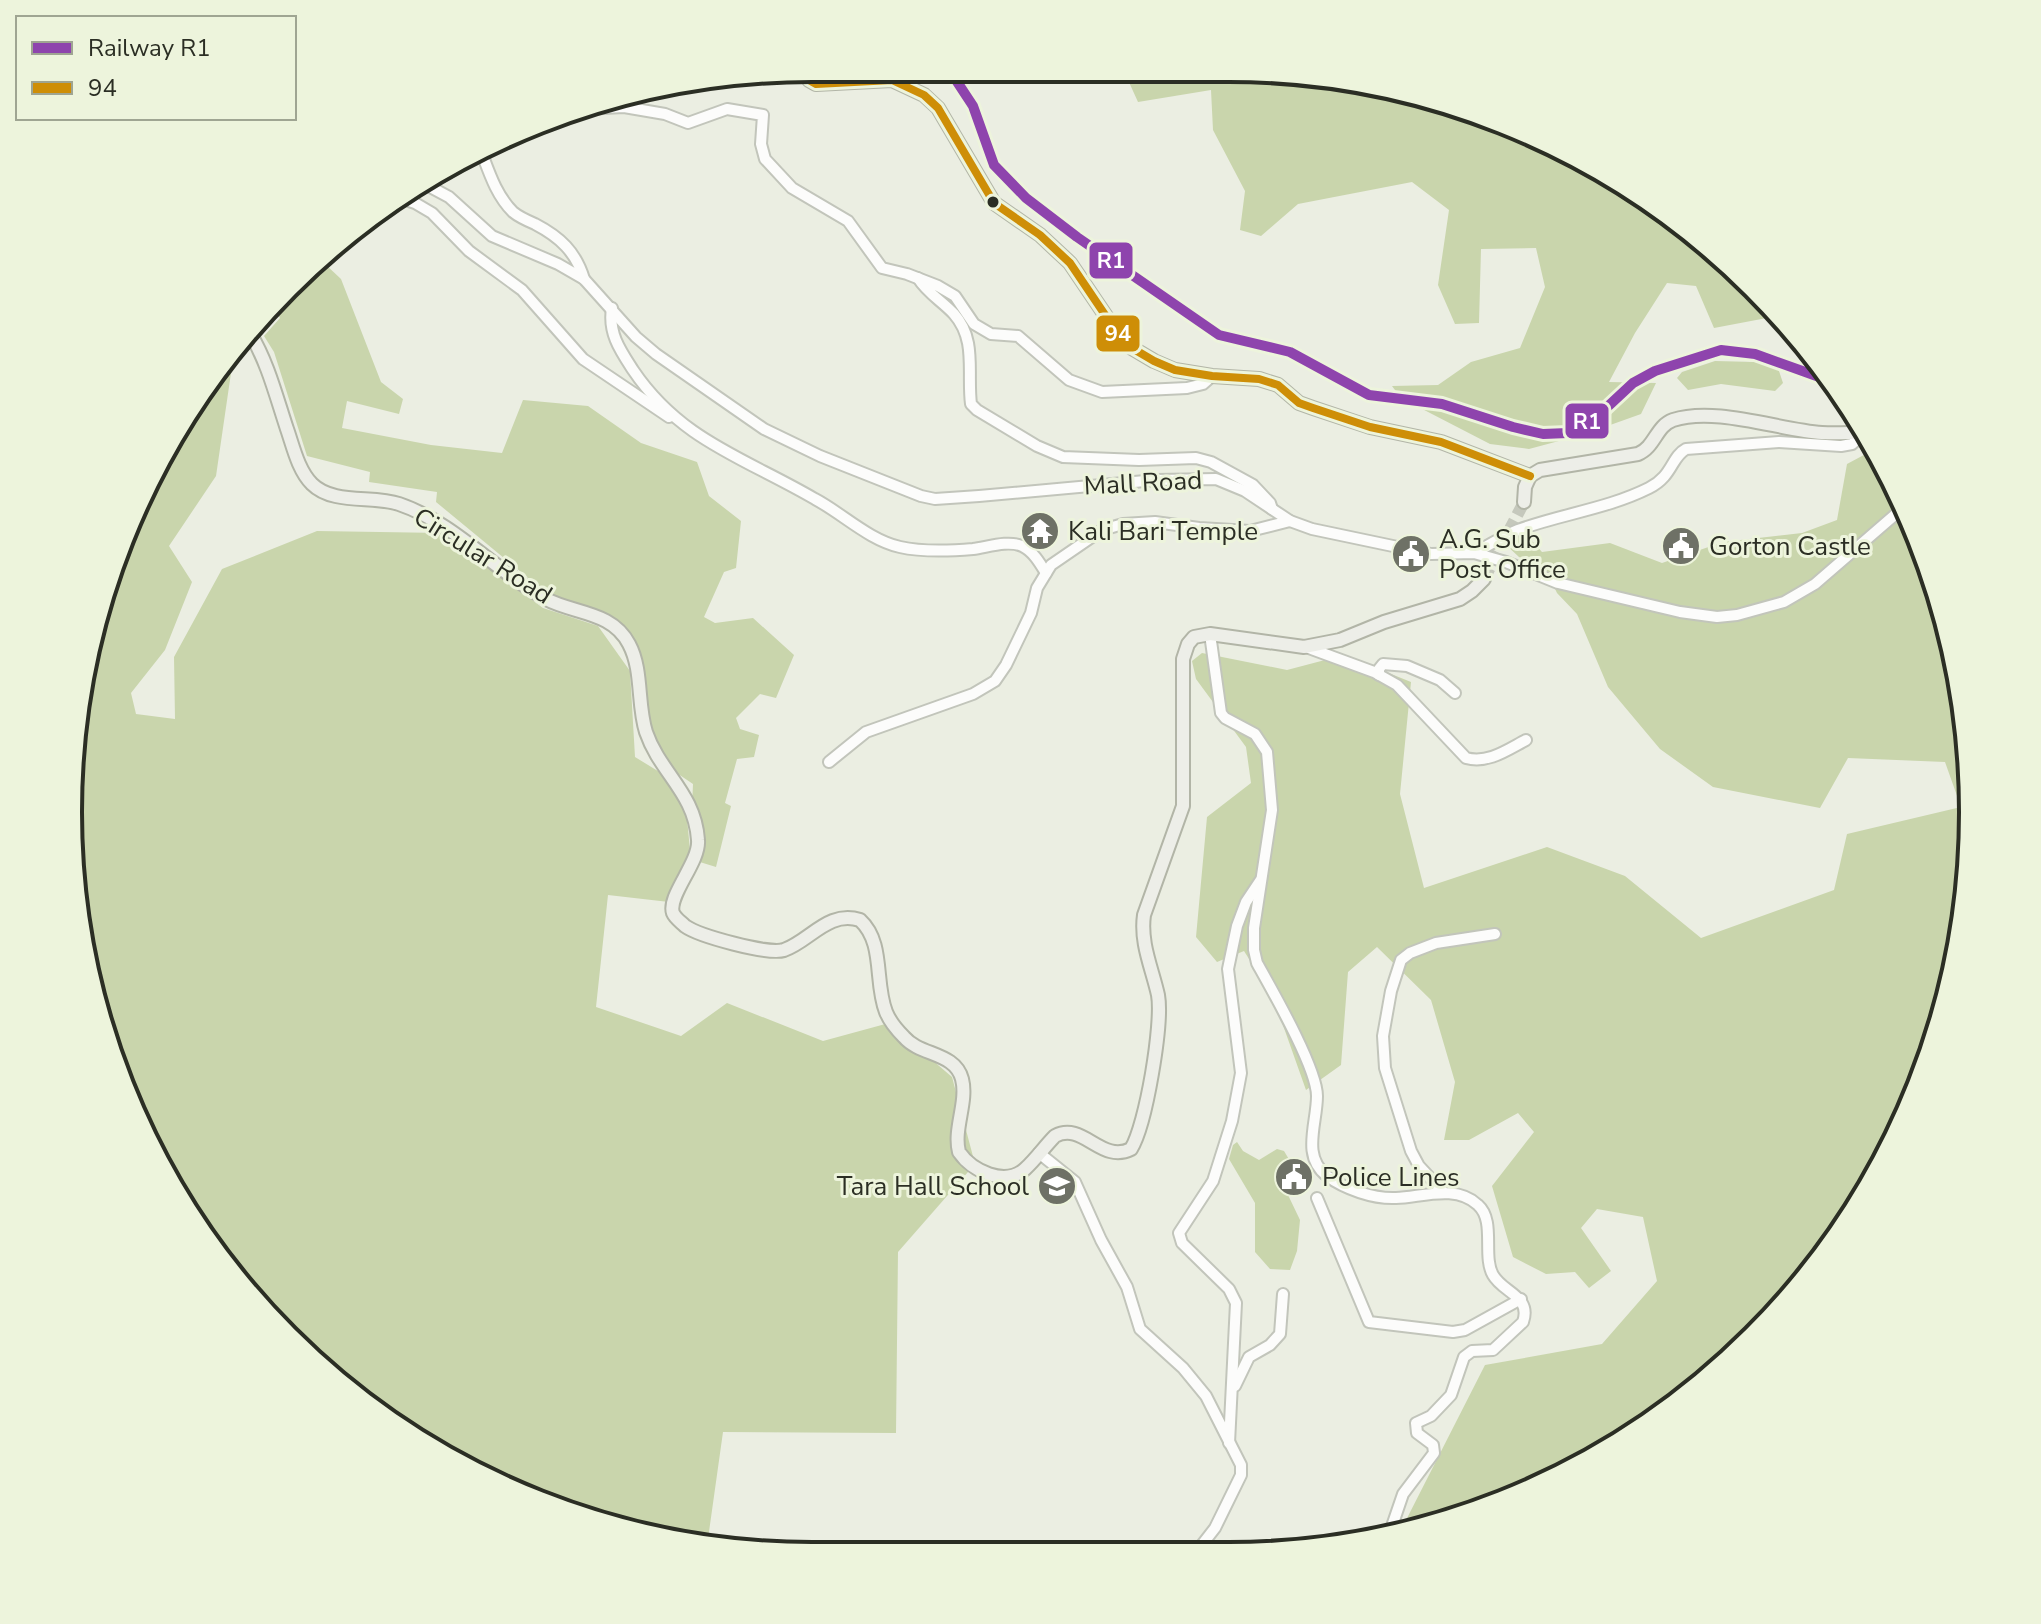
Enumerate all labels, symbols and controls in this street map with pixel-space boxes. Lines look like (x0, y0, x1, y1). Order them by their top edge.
legend (16, 16, 296, 120)
text: Railway R1 (88, 32, 211, 64)
text: 94 (88, 72, 117, 104)
unlabelled marker (985, 194, 1001, 210)
line badge: R1 (1088, 241, 1134, 280)
text: R1 (1097, 246, 1125, 276)
line badge: 94 (1095, 314, 1141, 353)
text: 94 (1105, 319, 1131, 349)
line badge: R1 (1564, 402, 1610, 440)
text: R1 (1573, 407, 1601, 437)
street label: Mall Road (1083, 462, 1203, 504)
street label: Circular Road (407, 499, 559, 613)
temple icon: Kali Bari Temple (1019, 510, 1061, 552)
place label: Kali Bari Temple (1068, 514, 1258, 549)
place label: A.G. Sub Post Office (1439, 522, 1566, 587)
public building icon: Gorton Castle (1660, 525, 1702, 567)
place label: Gorton Castle (1709, 529, 1871, 564)
public building icon: A.G. Sub Post Office (1390, 533, 1432, 575)
public building icon: Police Lines (1273, 1156, 1315, 1198)
place label: Police Lines (1322, 1160, 1460, 1195)
school or university icon: Tara Hall School (1036, 1165, 1078, 1207)
place label: Tara Hall School (837, 1169, 1029, 1204)

